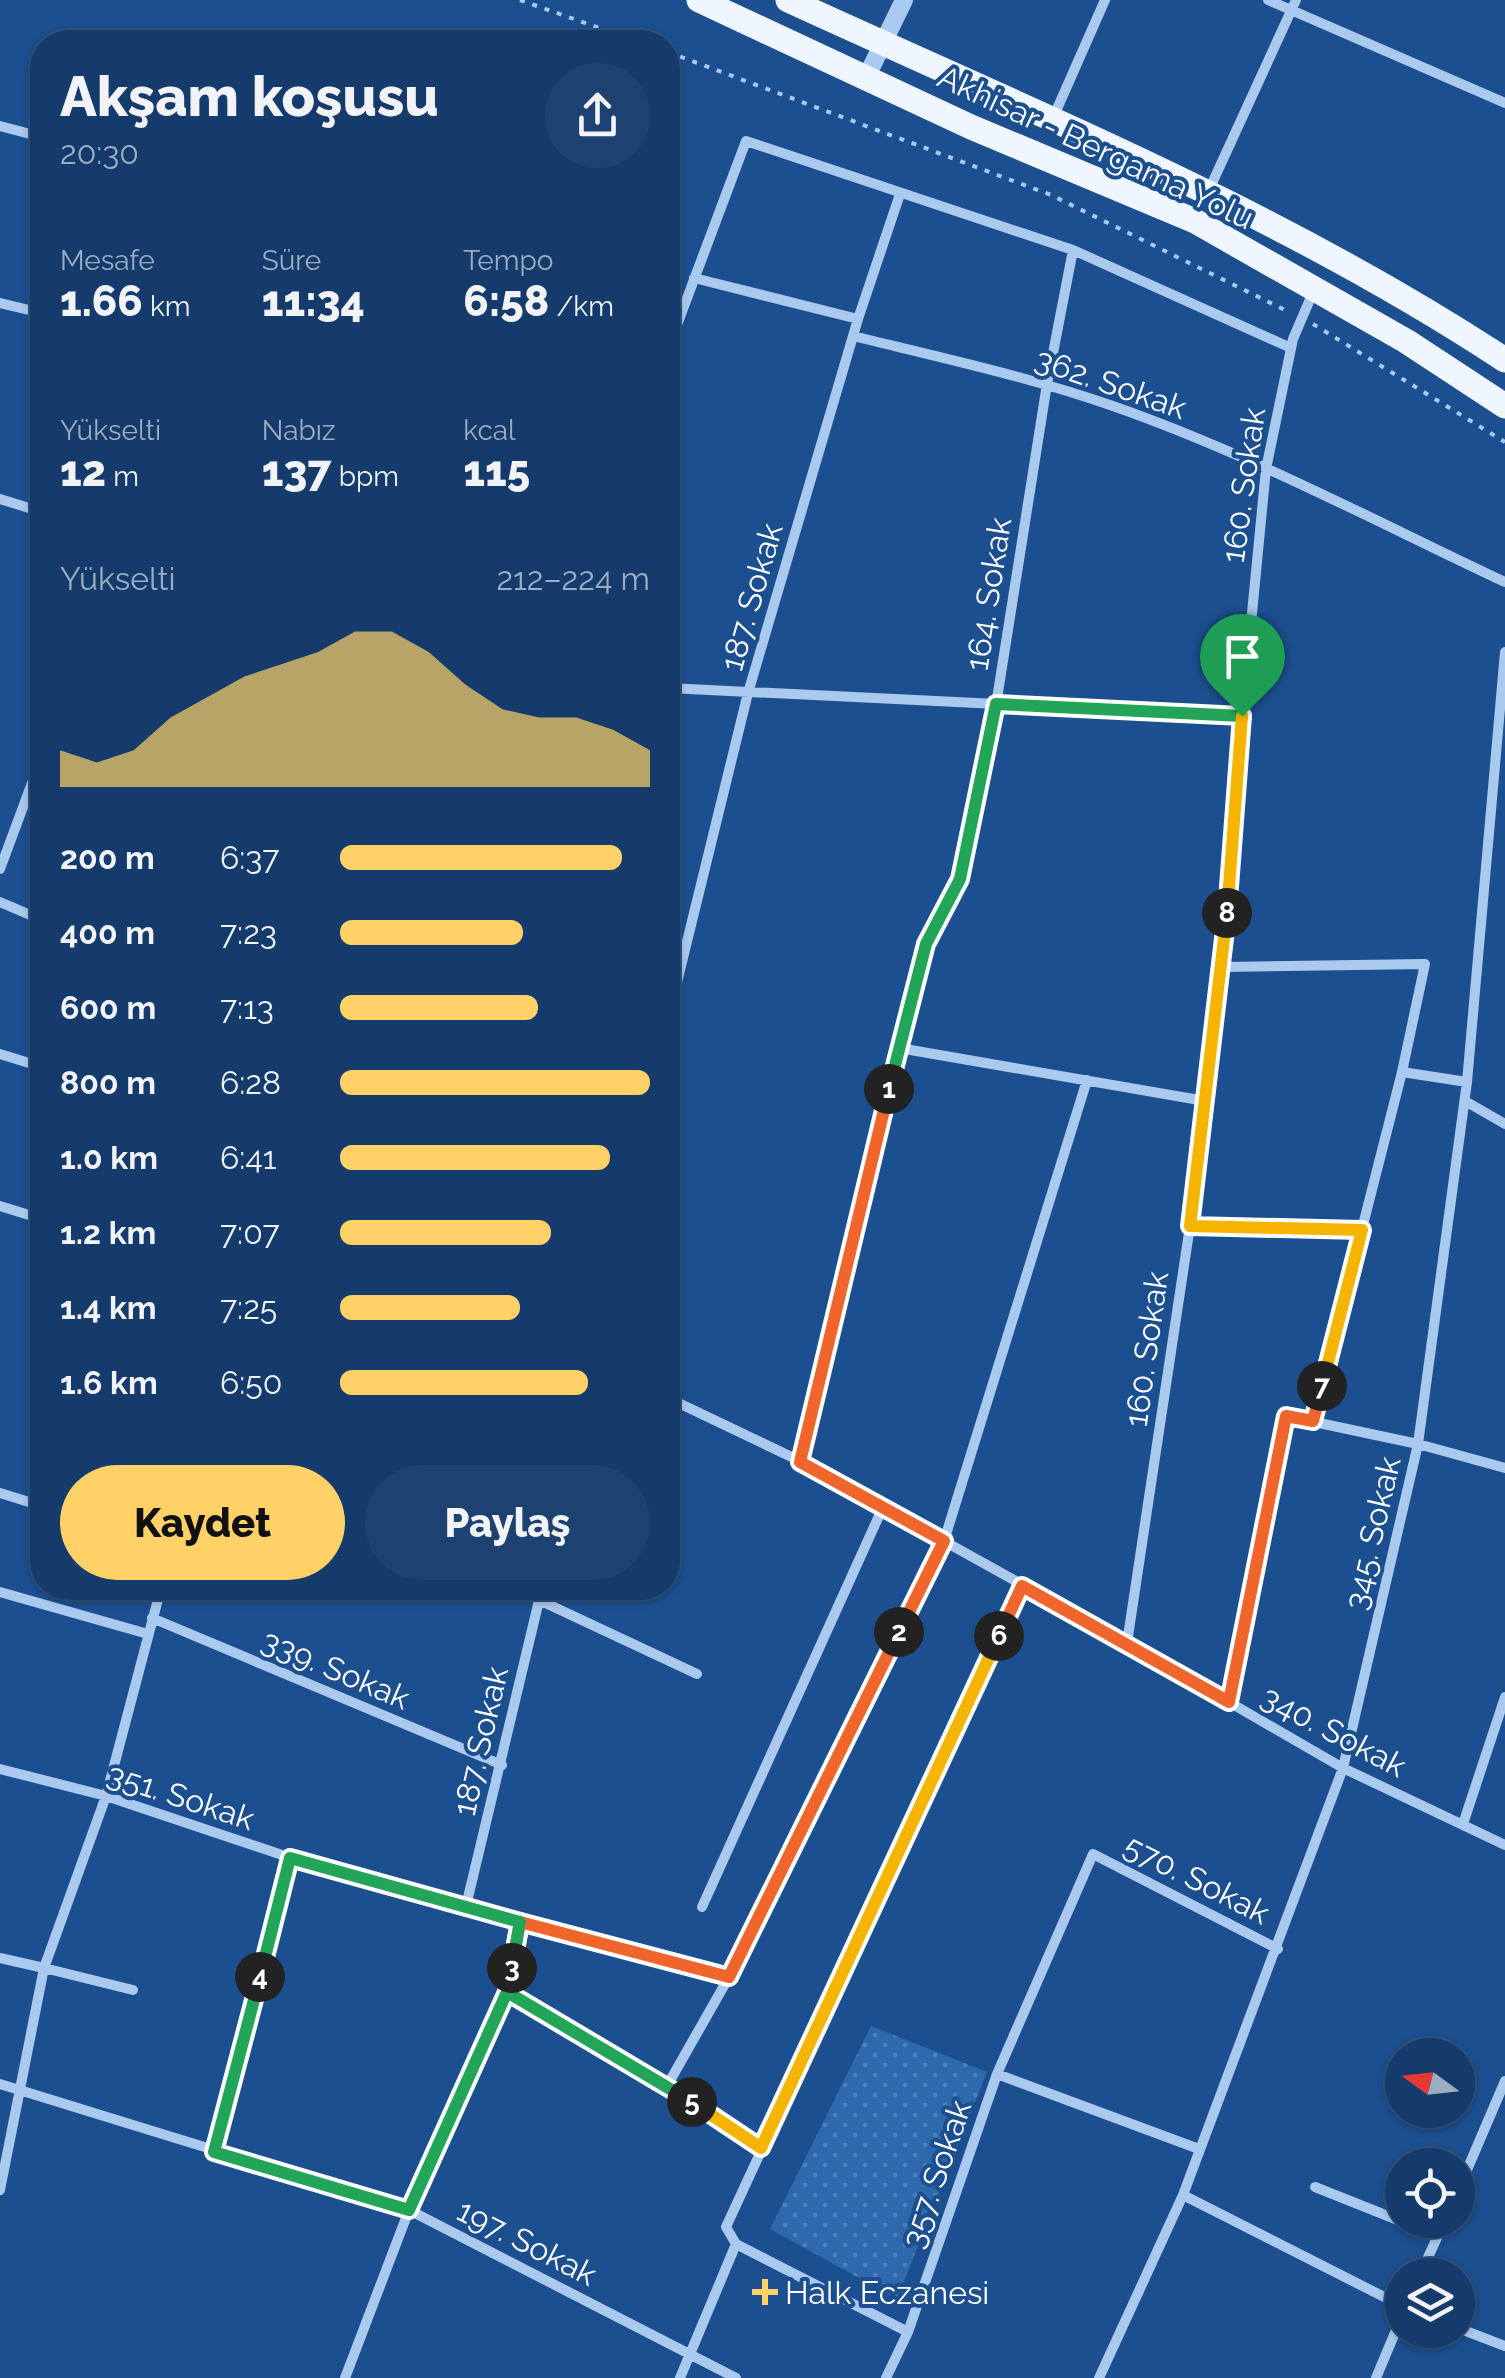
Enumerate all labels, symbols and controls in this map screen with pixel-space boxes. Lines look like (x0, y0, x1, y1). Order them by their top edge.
street label: Akhisar - Bergama Yolu (932, 58, 1260, 236)
button: share (545, 63, 650, 168)
text: Akşam koşusu (60, 64, 439, 129)
text: 20:30 (60, 134, 139, 171)
text: Mesafe (60, 244, 155, 277)
text: Süre (262, 244, 321, 277)
text: Tempo (463, 244, 553, 277)
text: 1.66 (60, 277, 143, 326)
text: 11:34 (262, 277, 365, 326)
text: 6:58 (463, 277, 549, 326)
text: km (143, 290, 191, 323)
text: /km (549, 290, 614, 323)
street label: 362. Sokak (1031, 340, 1191, 426)
street label: 160. Sokak (1214, 405, 1272, 565)
text: Yükselti (60, 414, 161, 447)
text: Nabız (262, 414, 336, 447)
text: kcal (463, 414, 516, 447)
text: 12 (60, 447, 106, 496)
text: 137 (262, 447, 332, 496)
text: 115 (463, 447, 530, 496)
text: m (106, 460, 139, 493)
text: bpm (332, 460, 399, 493)
street label: 164. Sokak (958, 515, 1018, 673)
street label: 187. Sokak (712, 519, 790, 675)
text: Yükselti (60, 560, 176, 597)
text: 212–224 m (496, 560, 650, 597)
pin (1200, 614, 1285, 717)
icon: arrive (1215, 629, 1270, 684)
text: 200 m (60, 839, 155, 876)
text: 6:37 (220, 839, 279, 876)
pin: 8 (1202, 888, 1252, 938)
text: 8 (1219, 896, 1235, 929)
text: 400 m (60, 914, 155, 951)
text: 7:23 (220, 914, 277, 951)
text: 600 m (60, 989, 156, 1026)
text: 7:13 (220, 989, 274, 1026)
text: 800 m (60, 1064, 156, 1101)
text: 6:28 (220, 1064, 281, 1101)
pin: 1 (864, 1064, 914, 1114)
text: 1 (882, 1072, 896, 1105)
text: 1.0 km (60, 1139, 158, 1176)
text: 6:41 (220, 1139, 276, 1176)
text: 1.2 km (60, 1214, 156, 1251)
text: 7:07 (220, 1214, 280, 1251)
street label: 160. Sokak (1117, 1269, 1175, 1429)
text: 1.4 km (60, 1289, 157, 1326)
text: 7:25 (220, 1289, 277, 1326)
pin: 7 (1297, 1361, 1347, 1411)
text: 1.6 km (60, 1364, 158, 1401)
text: 6:50 (220, 1364, 282, 1401)
text: 7 (1314, 1369, 1330, 1402)
street label: 345. Sokak (1336, 1453, 1408, 1613)
button: Kaydet (60, 1465, 345, 1580)
button: Paylaş (365, 1465, 650, 1580)
pin: 2 (874, 1607, 924, 1657)
pin: 6 (974, 1611, 1024, 1661)
text: 2 (891, 1615, 907, 1648)
text: 6 (991, 1619, 1008, 1652)
street label: 339. Sokak (257, 1621, 415, 1717)
street label: 187. Sokak (445, 1663, 515, 1819)
street label: 340. Sokak (1256, 1678, 1413, 1784)
street label: 351. Sokak (103, 1755, 259, 1837)
street label: 570. Sokak (1118, 1827, 1276, 1931)
pin: 3 (487, 1943, 537, 1993)
text: 3 (504, 1951, 520, 1984)
pin: 4 (235, 1952, 285, 2002)
text: 4 (252, 1960, 268, 1993)
north arrow (1385, 2038, 1475, 2128)
map controls (1385, 2038, 1475, 2348)
pin: 5 (667, 2077, 717, 2127)
text: 5 (684, 2085, 700, 2118)
street label: 357. Sokak (894, 2095, 978, 2253)
button: locate (1385, 2148, 1475, 2238)
street label: 197. Sokak (451, 2191, 603, 2293)
button: layers (1385, 2258, 1475, 2348)
place label: Halk Eczanesi (785, 2274, 989, 2311)
marker: Halk Eczanesi (754, 2281, 776, 2303)

